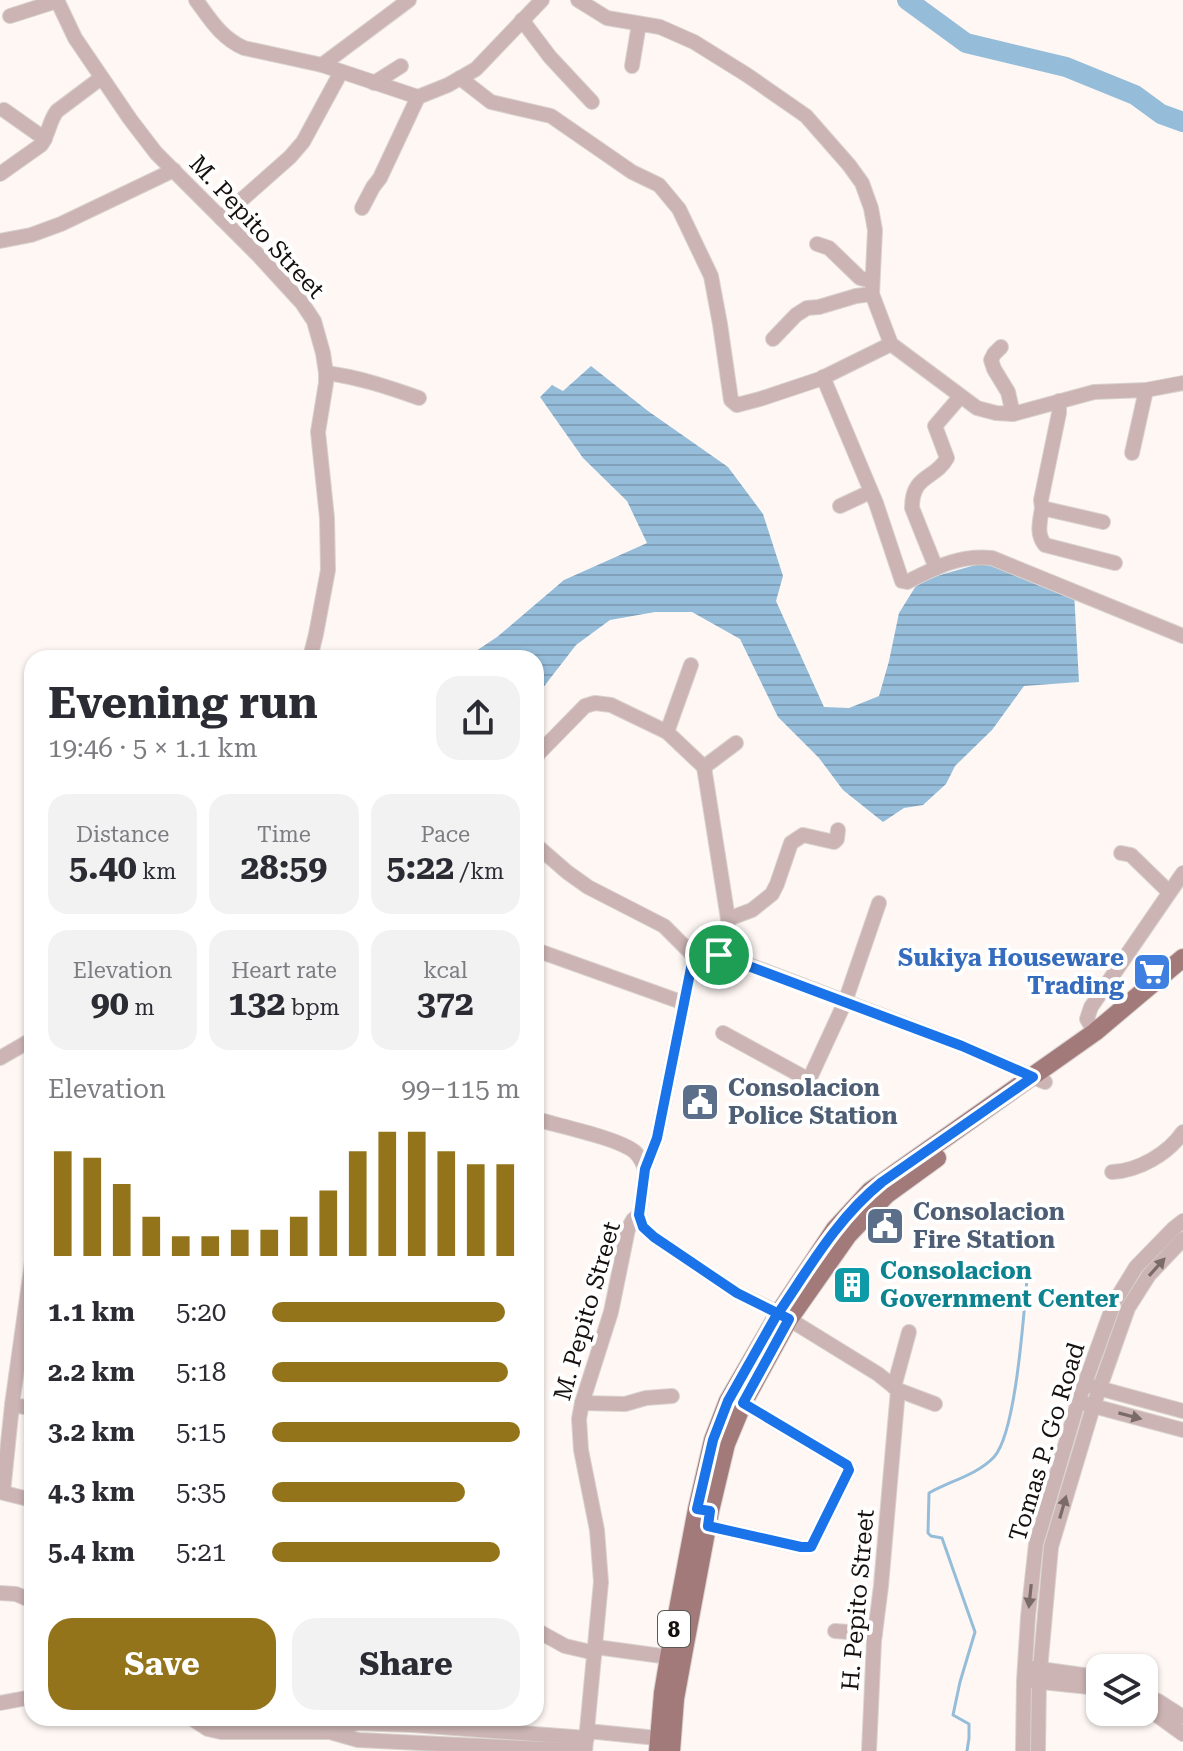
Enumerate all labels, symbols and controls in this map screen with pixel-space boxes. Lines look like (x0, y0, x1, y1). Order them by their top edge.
street label: M. Pepito Street (184, 150, 330, 304)
button: share (436, 676, 520, 760)
text: Evening run (48, 677, 318, 729)
text: 19:46 · 5 × 1.1 km (48, 733, 258, 763)
text: Distance (76, 822, 169, 847)
text: Time (257, 822, 311, 847)
text: Pace (421, 822, 470, 847)
text: 5.40 (69, 847, 137, 887)
text: 28:59 (241, 847, 327, 887)
text: 5:22 (386, 847, 454, 887)
text: km (137, 859, 176, 884)
text: /km (454, 859, 504, 884)
pin (685, 921, 753, 989)
icon: arrive (697, 933, 741, 977)
place label: Sukiya Houseware Trading (898, 944, 1124, 1000)
supermarket icon: Sukiya Houseware Trading (1131, 951, 1173, 993)
text: Elevation (73, 958, 173, 983)
text: Heart rate (231, 958, 337, 983)
text: kcal (423, 958, 467, 983)
text: 90 (91, 983, 129, 1023)
text: 132 (228, 983, 285, 1023)
text: 372 (417, 983, 474, 1023)
text: m (129, 995, 155, 1020)
text: bpm (285, 995, 340, 1020)
text: Elevation (48, 1074, 166, 1104)
text: 99–115 m (401, 1074, 520, 1104)
place label: Consolacion Police Station (728, 1074, 898, 1130)
public building icon: Consolacion Police Station (679, 1081, 721, 1123)
place label: Consolacion Fire Station (913, 1198, 1065, 1254)
public building icon: Consolacion Fire Station (864, 1205, 906, 1247)
street label: M. Pepito Street (548, 1218, 626, 1404)
place label: Consolacion Government Center (880, 1257, 1120, 1313)
one-way arrow (1147, 1258, 1165, 1277)
building icon: Consolacion Government Center (831, 1264, 873, 1306)
text: 1.1 km (48, 1297, 135, 1327)
text: 5:20 (176, 1297, 226, 1327)
street label: Tomas P. Go Road (1003, 1339, 1091, 1545)
text: 2.2 km (48, 1357, 135, 1387)
text: 5:18 (176, 1357, 226, 1387)
one-way arrow (1118, 1411, 1143, 1423)
text: 3.2 km (48, 1417, 135, 1447)
text: 5:15 (176, 1417, 226, 1447)
text: 4.3 km (48, 1477, 135, 1507)
text: 5:35 (176, 1477, 226, 1507)
one-way arrow (1057, 1495, 1070, 1519)
street label: H. Pepito Street (836, 1508, 880, 1692)
text: 5.4 km (48, 1537, 135, 1567)
text: 5:21 (176, 1537, 226, 1567)
one-way arrow (1024, 1584, 1037, 1609)
road number: 8 (658, 1611, 690, 1647)
button: Save (48, 1618, 276, 1710)
button: Share (292, 1618, 520, 1710)
map controls (1086, 1654, 1158, 1726)
button: layers (1086, 1654, 1158, 1726)

